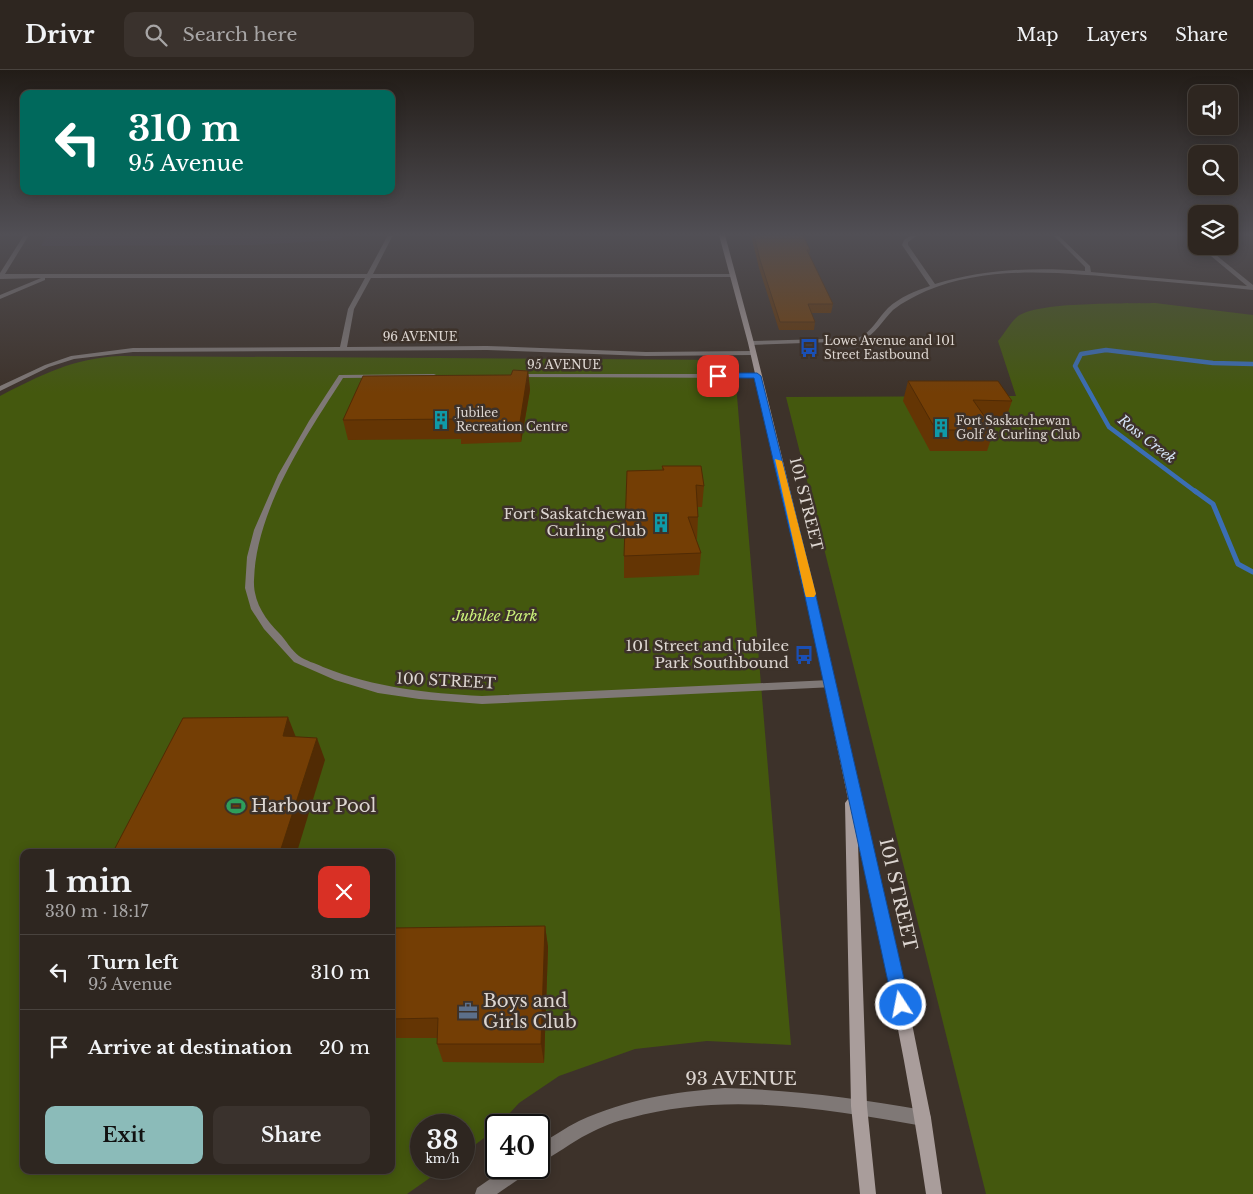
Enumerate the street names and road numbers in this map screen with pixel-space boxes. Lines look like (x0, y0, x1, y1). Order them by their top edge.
street label: 96 AVENUE (383, 329, 458, 344)
street label: 95 AVENUE (527, 357, 601, 372)
street label: 101 STREET (786, 455, 827, 553)
street label: 100 STREET (396, 668, 496, 693)
street label: 101 STREET (874, 836, 922, 953)
street label: 93 AVENUE (685, 1068, 797, 1090)

